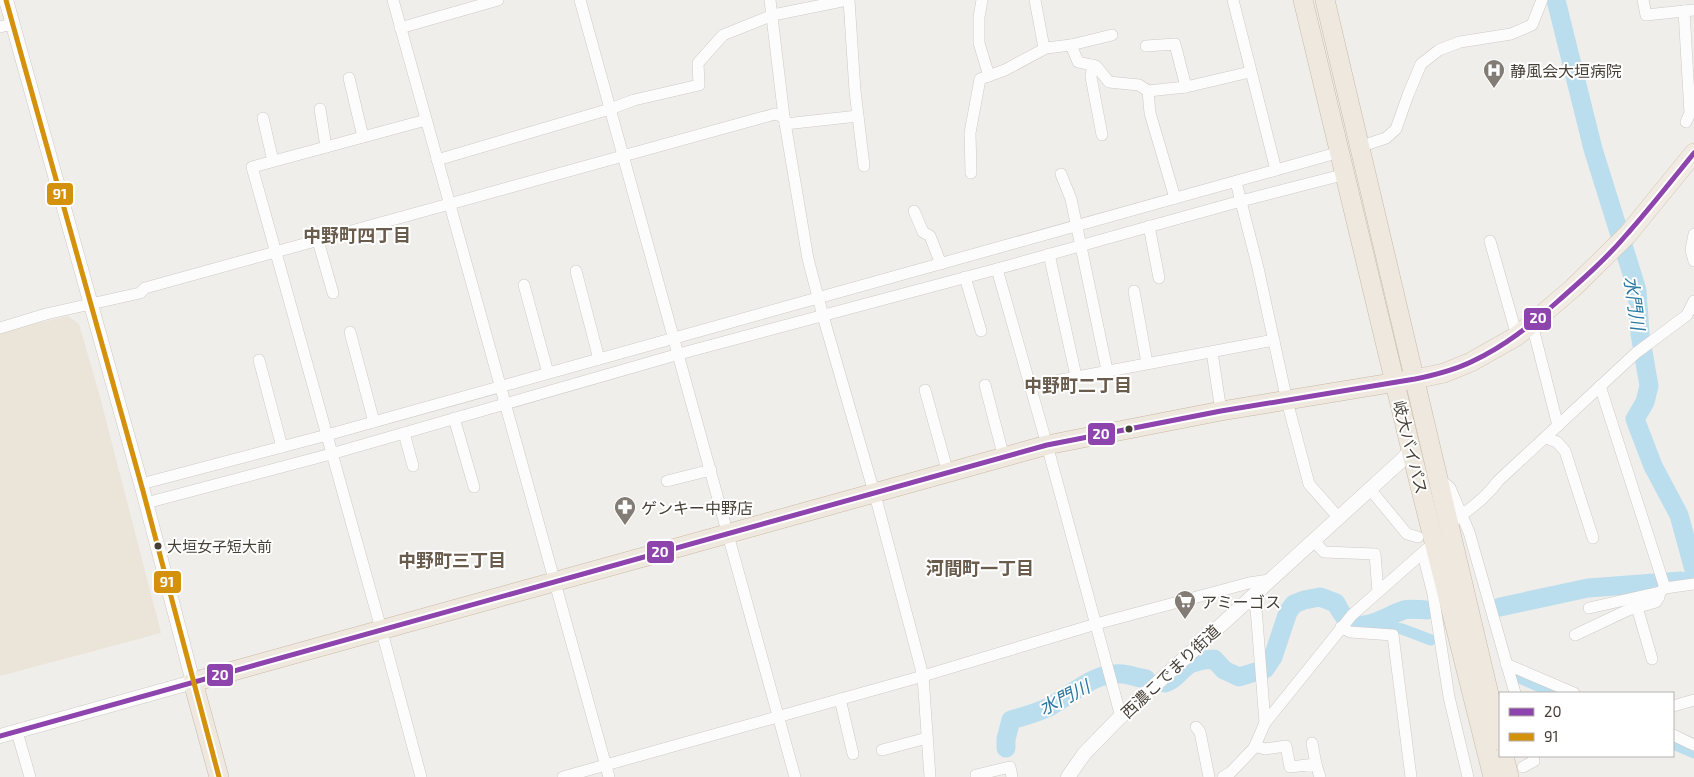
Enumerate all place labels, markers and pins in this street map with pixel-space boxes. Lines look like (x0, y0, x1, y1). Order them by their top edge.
hospital icon: 静風会大垣病院 (1482, 58, 1506, 89)
place label: 静風会大垣病院 (1510, 61, 1622, 80)
unlabelled marker (1124, 424, 1134, 434)
pharmacy icon: ゲンキー中野店 (613, 495, 637, 526)
place label: ゲンキー中野店 (641, 498, 753, 517)
place label: 大垣女子短大前 (167, 537, 272, 555)
marker: 大垣女子短大前 (153, 541, 163, 551)
supermarket icon: アミーゴス (1173, 589, 1197, 620)
place label: アミーゴス (1201, 592, 1281, 611)

